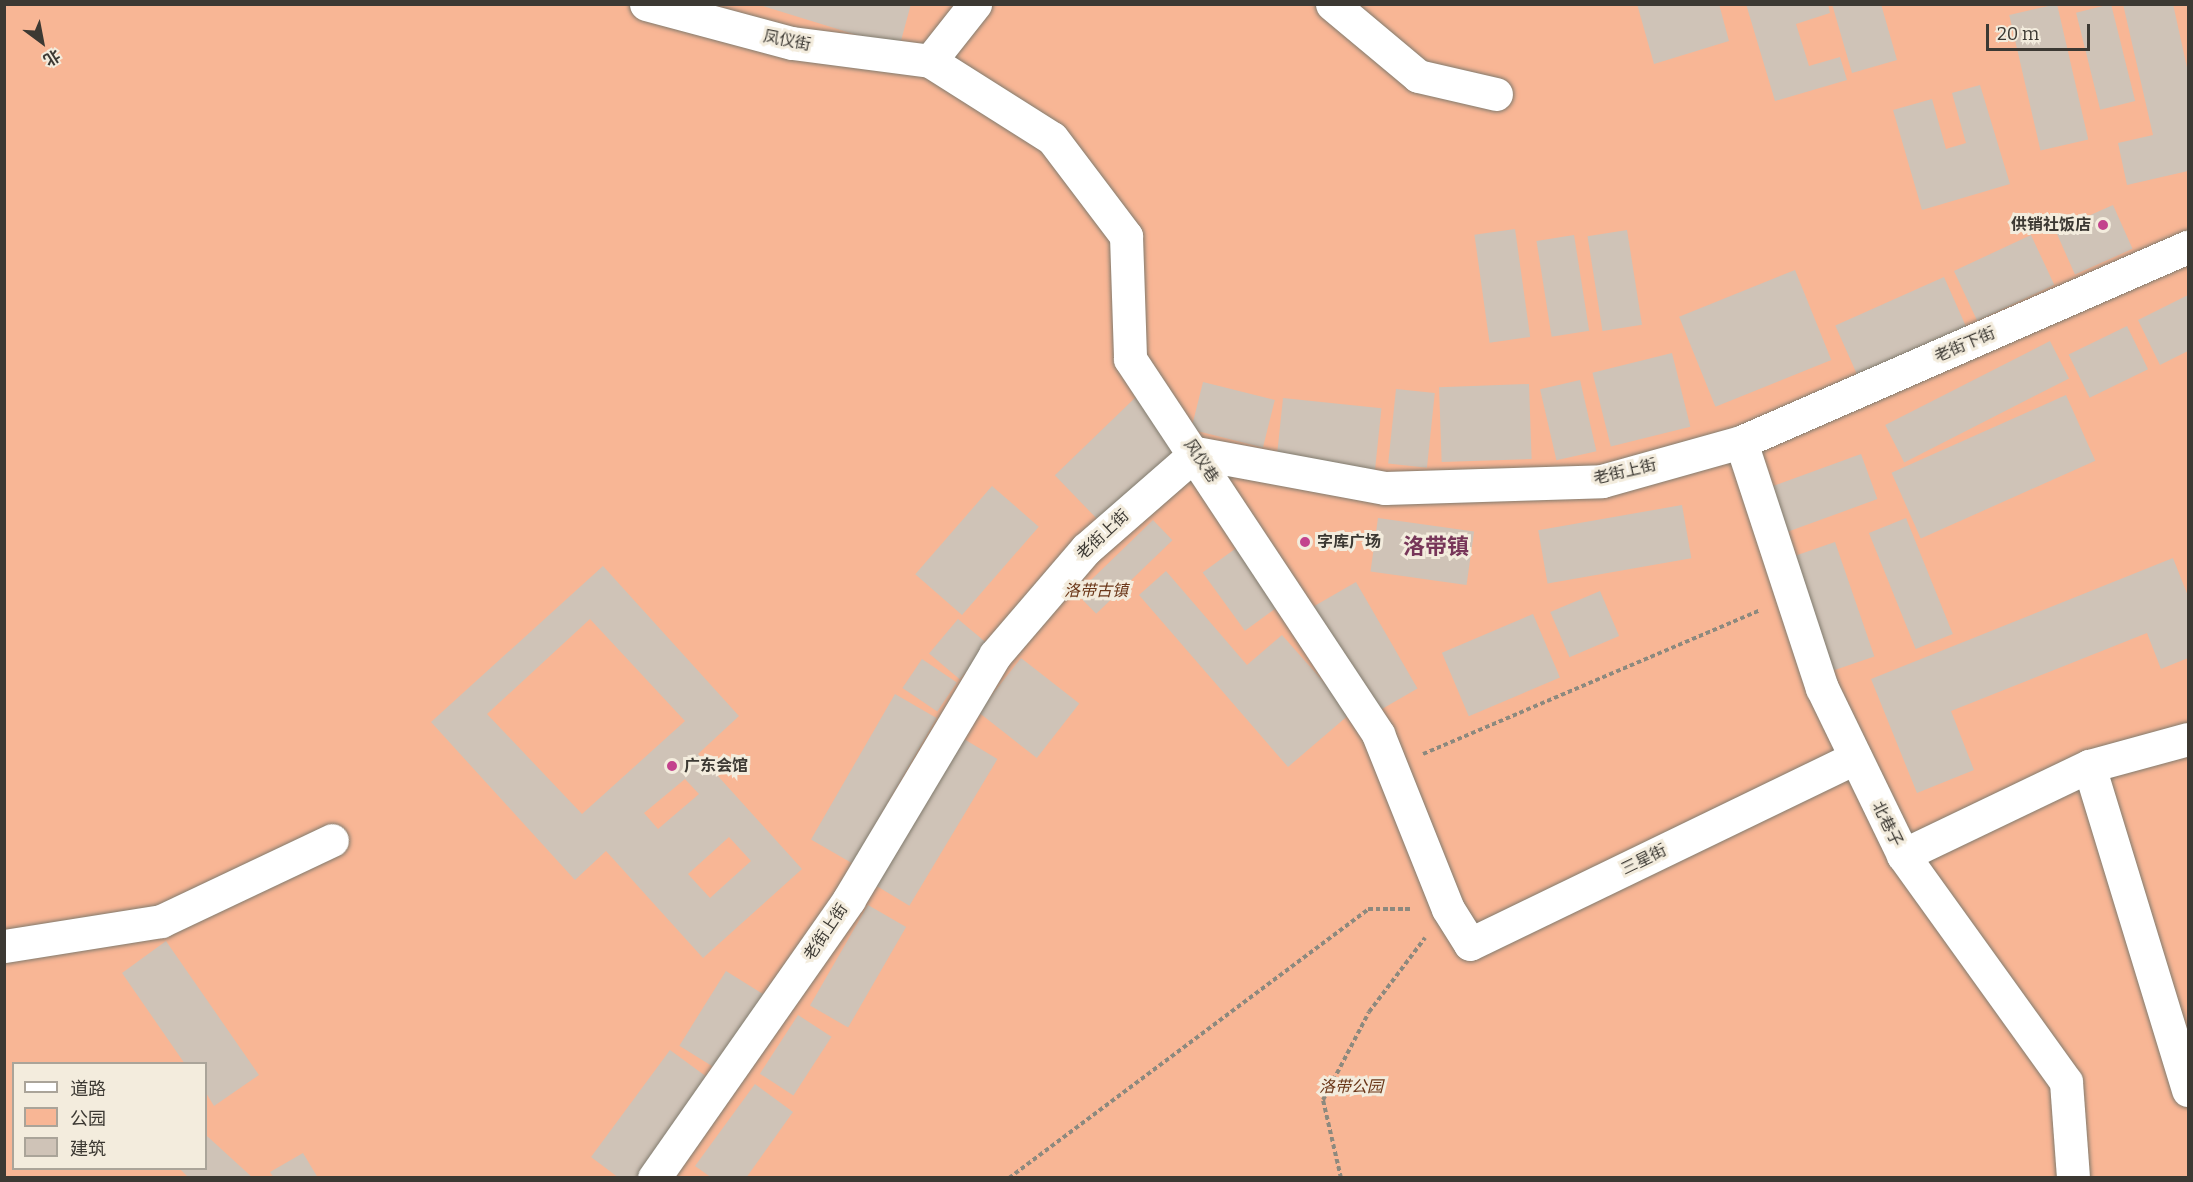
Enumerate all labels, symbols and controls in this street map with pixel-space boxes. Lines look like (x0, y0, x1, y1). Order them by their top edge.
north arrow (12, 12, 72, 72)
scale bar (1989, 12, 2092, 50)
text: 20 m (1997, 23, 2039, 45)
street label: 凤仪街 (762, 27, 812, 55)
text: 北 (40, 45, 64, 70)
place label: 供销社饭店 (2011, 215, 2091, 235)
marker: 供销社饭店 (2096, 218, 2110, 232)
street label: 老街下街 (1932, 324, 1998, 366)
street label: 风仪巷 (1180, 436, 1222, 486)
street label: 老街上街 (1592, 455, 1658, 489)
street label: 老街上街 (1073, 506, 1133, 564)
place label: 字库广场 (1317, 532, 1381, 552)
district label: 洛带镇 (1403, 534, 1469, 560)
marker: 字库广场 (1298, 535, 1312, 549)
park label: 洛带古镇 (1064, 581, 1128, 601)
place label: 广东会馆 (684, 756, 748, 776)
marker: 广东会馆 (665, 759, 679, 773)
street label: 北巷子 (1868, 798, 1906, 850)
street label: 三星街 (1618, 841, 1670, 879)
street label: 老街上街 (800, 900, 852, 964)
legend (12, 1062, 207, 1170)
park label: 洛带公园 (1319, 1077, 1383, 1097)
text: 道路 (70, 1078, 106, 1100)
text: 公园 (70, 1108, 106, 1130)
text: 建筑 (70, 1138, 106, 1160)

